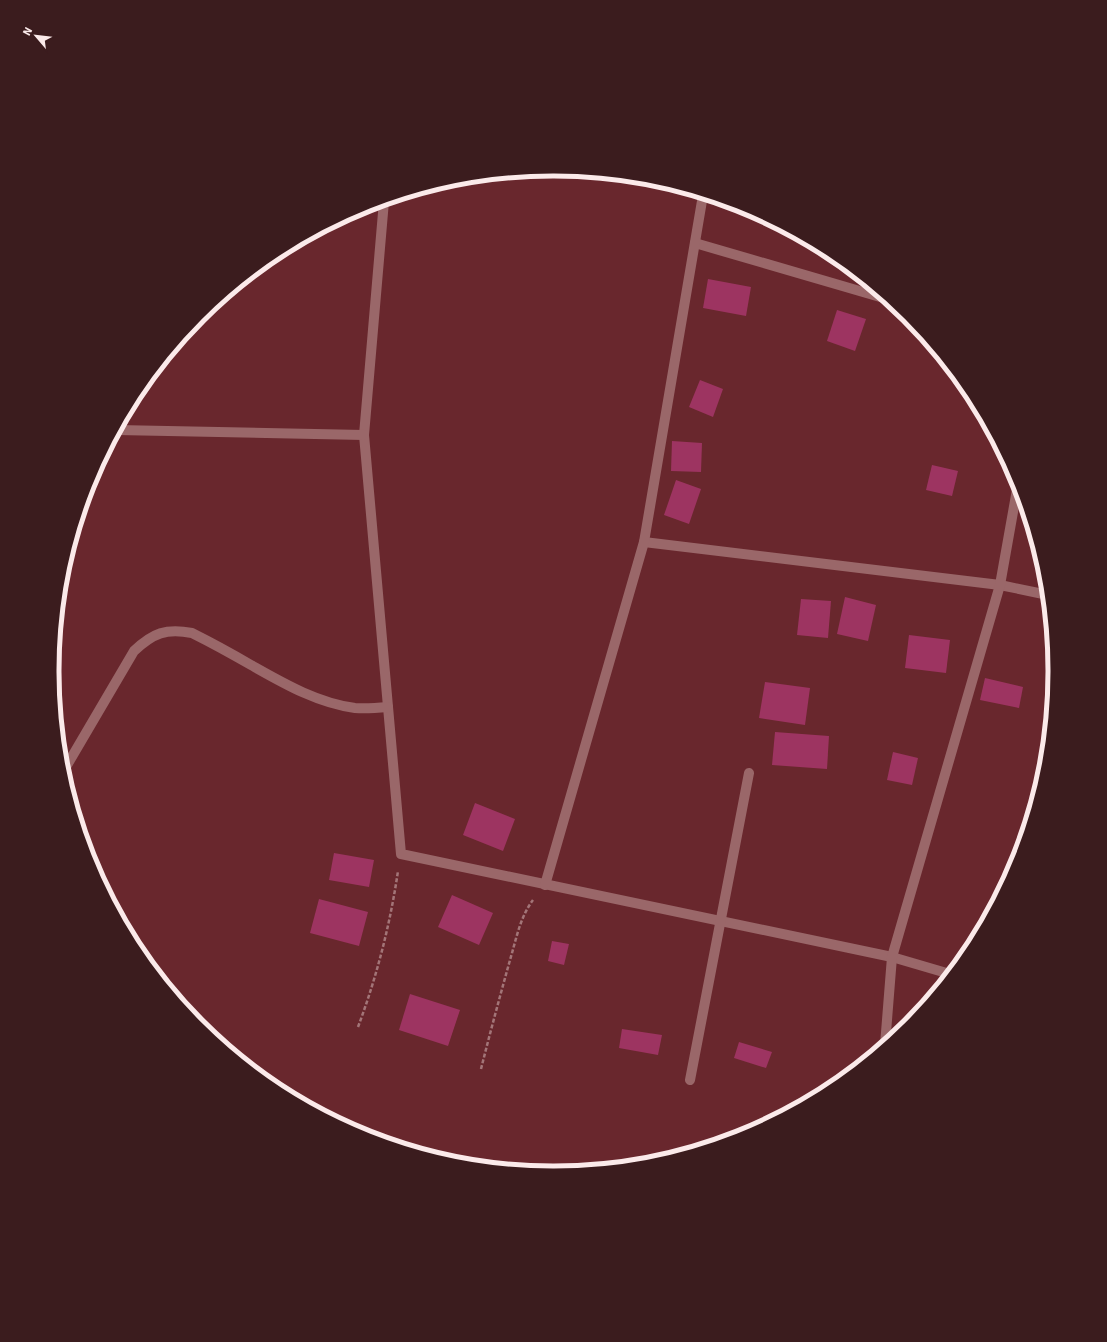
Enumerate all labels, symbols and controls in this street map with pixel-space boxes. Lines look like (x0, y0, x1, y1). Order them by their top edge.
north arrow (16, 16, 56, 56)
text: N (20, 25, 35, 38)

